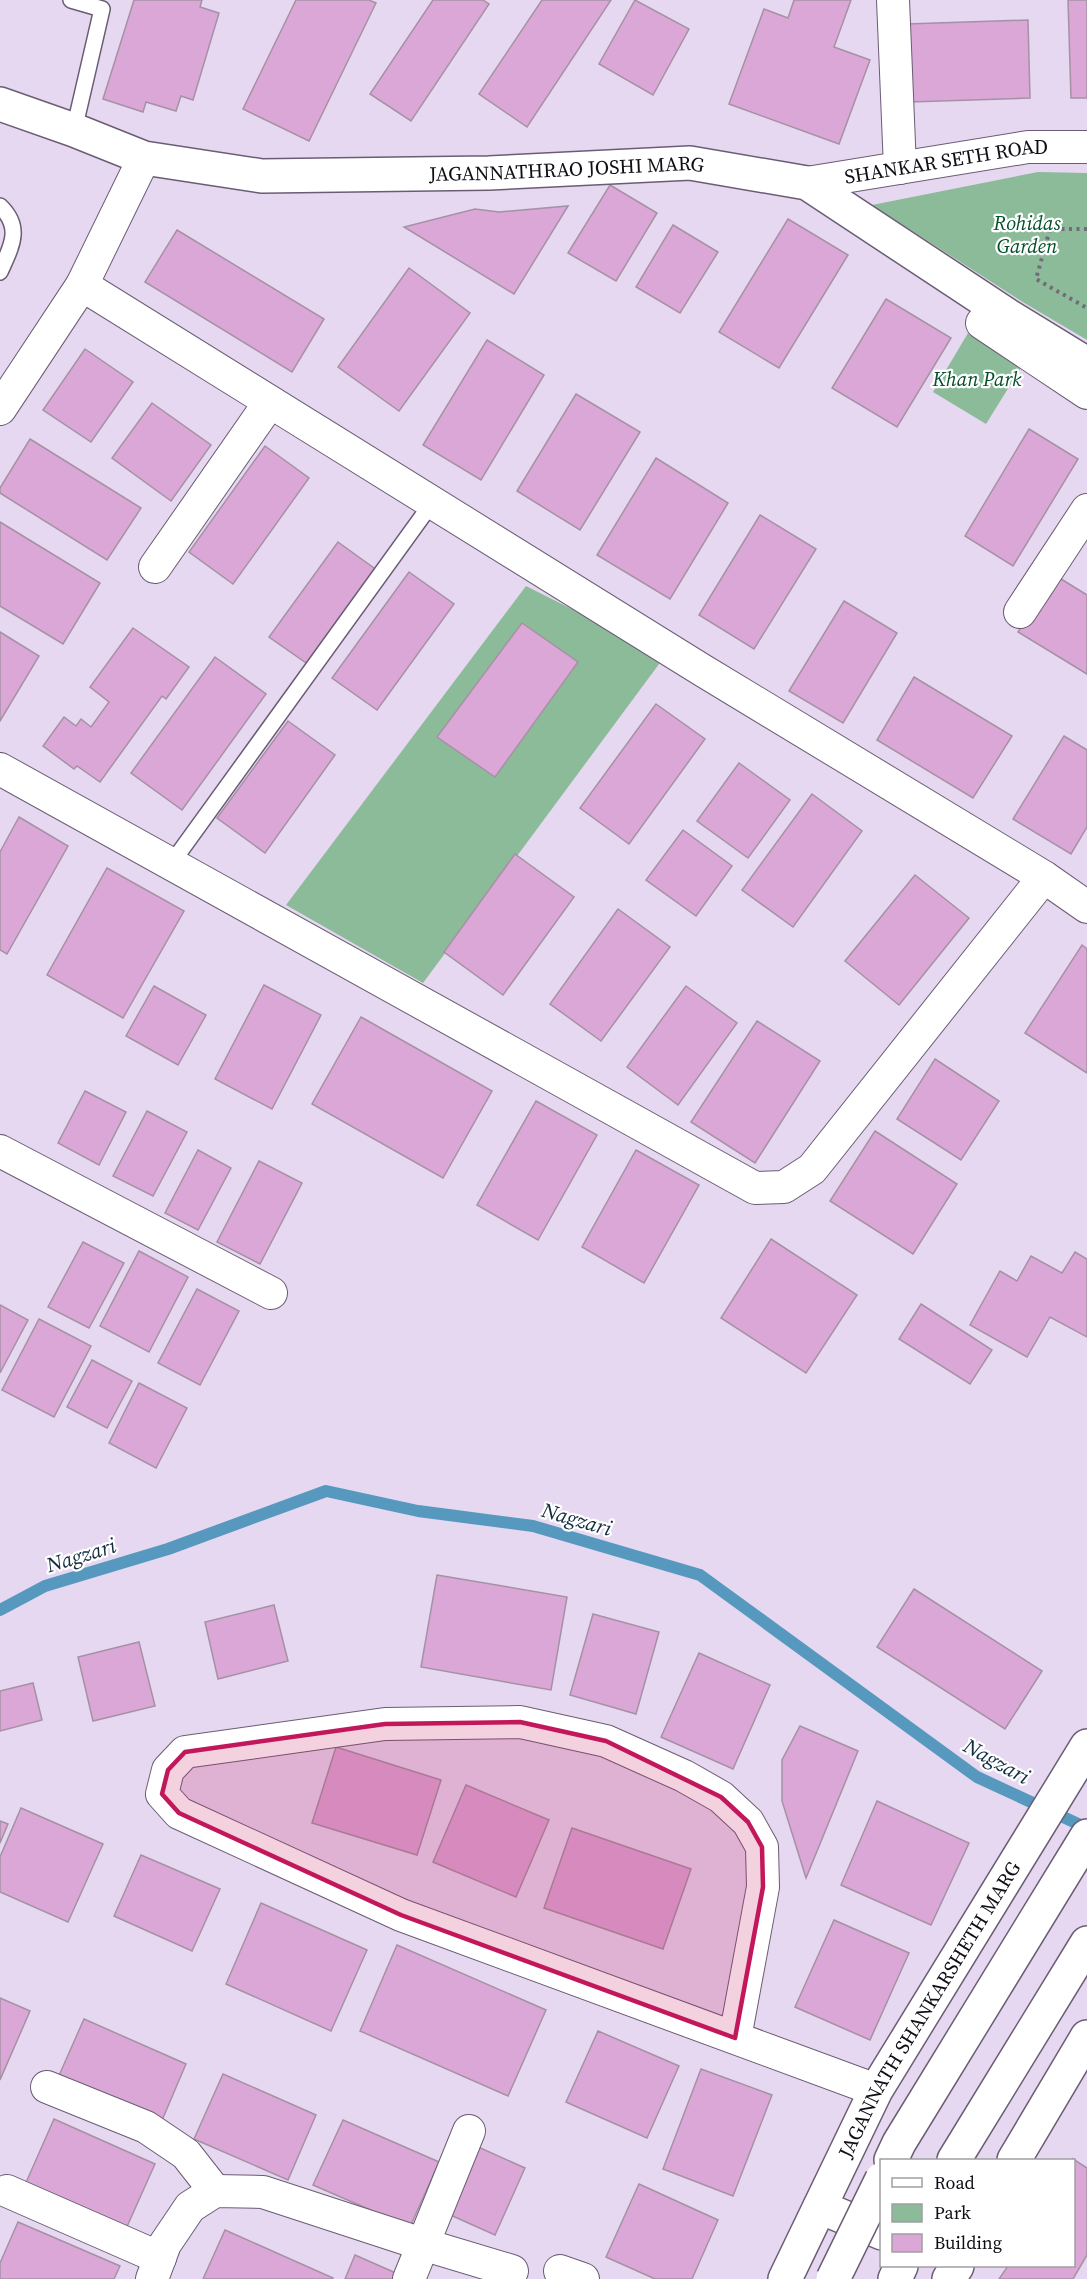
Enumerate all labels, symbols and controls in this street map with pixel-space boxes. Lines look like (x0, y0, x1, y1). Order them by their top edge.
street label: SHANKAR SETH ROAD (842, 132, 1048, 191)
street label: JAGANNATHRAO JOSHI MARG (428, 149, 707, 188)
park label: Rohidas Garden (992, 209, 1061, 260)
park label: Khan Park (932, 365, 1022, 393)
water label: Nagzari (538, 1495, 616, 1543)
water label: Nagzari (42, 1531, 120, 1580)
water label: Nagzari (958, 1731, 1036, 1791)
street label: JAGANNATH SHANKARSHETH MARG (831, 1856, 1027, 2163)
legend (880, 2159, 1075, 2267)
text: Road (934, 2170, 975, 2195)
text: Park (934, 2200, 971, 2225)
text: Building (934, 2230, 1002, 2255)

